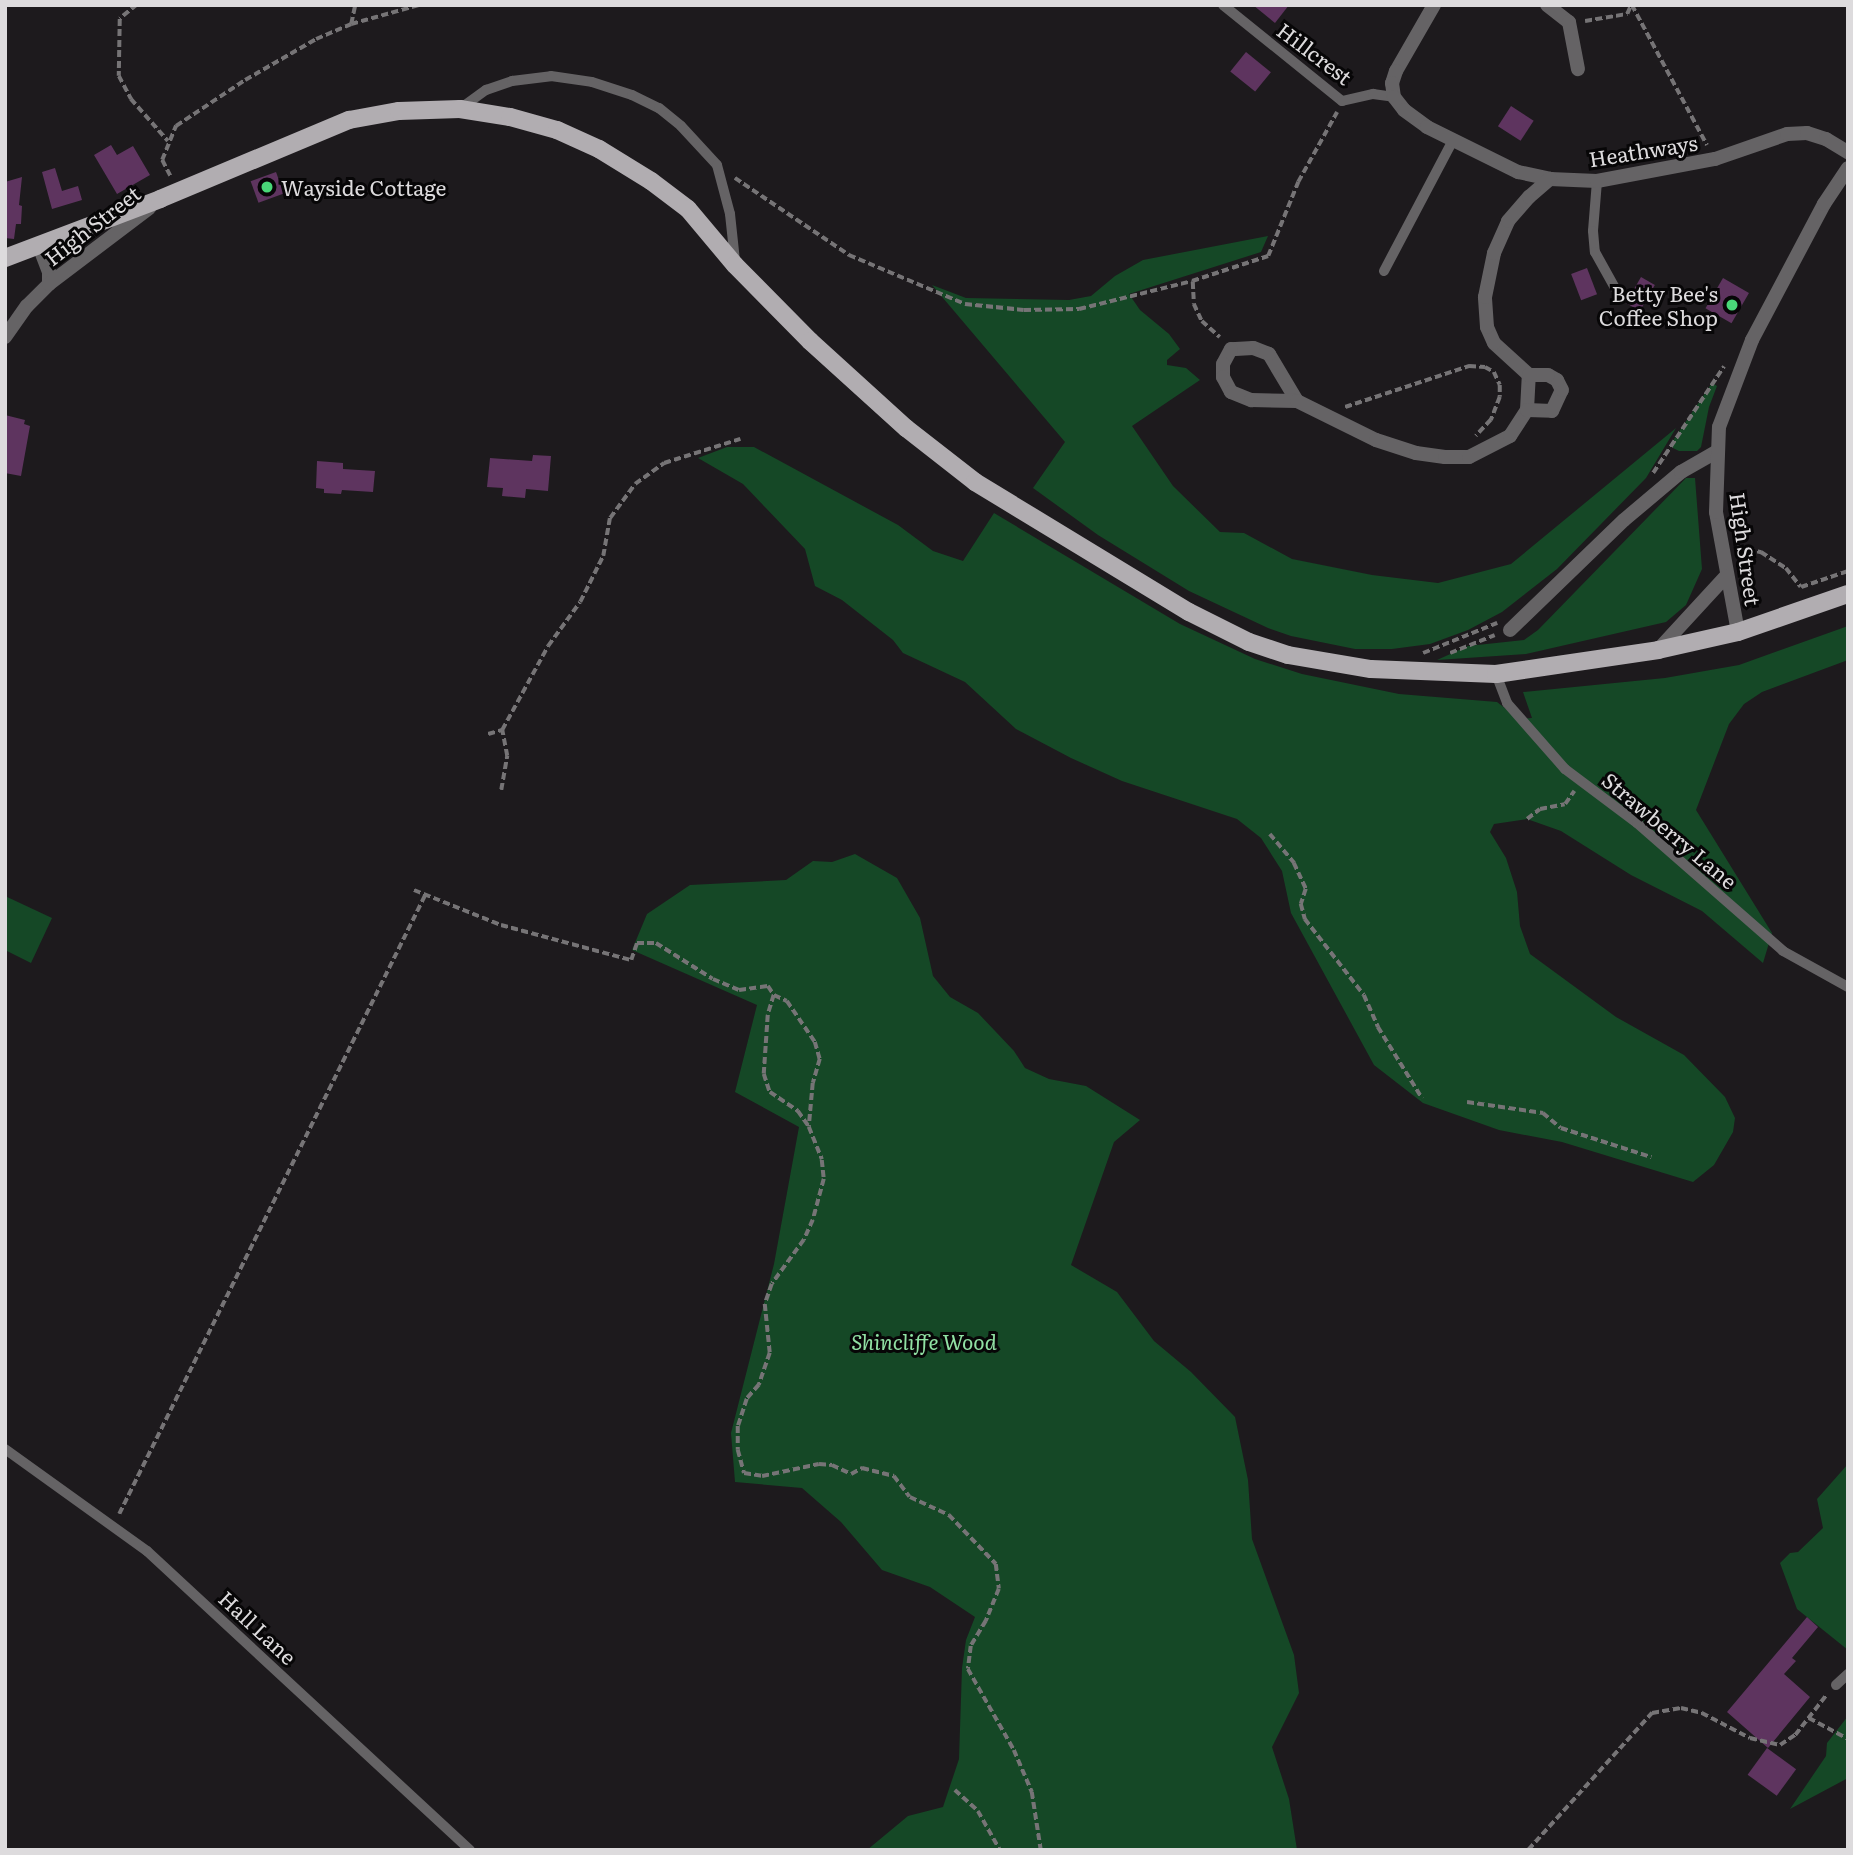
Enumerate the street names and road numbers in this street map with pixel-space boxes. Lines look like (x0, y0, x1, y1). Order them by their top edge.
street label: Hillcrest (1273, 17, 1357, 89)
street label: Heathways (1587, 129, 1699, 171)
street label: High Street (39, 180, 145, 270)
street label: High Street (1726, 491, 1766, 607)
street label: Strawberry Lane (1598, 766, 1742, 894)
street label: Hall Lane (214, 1585, 302, 1669)

